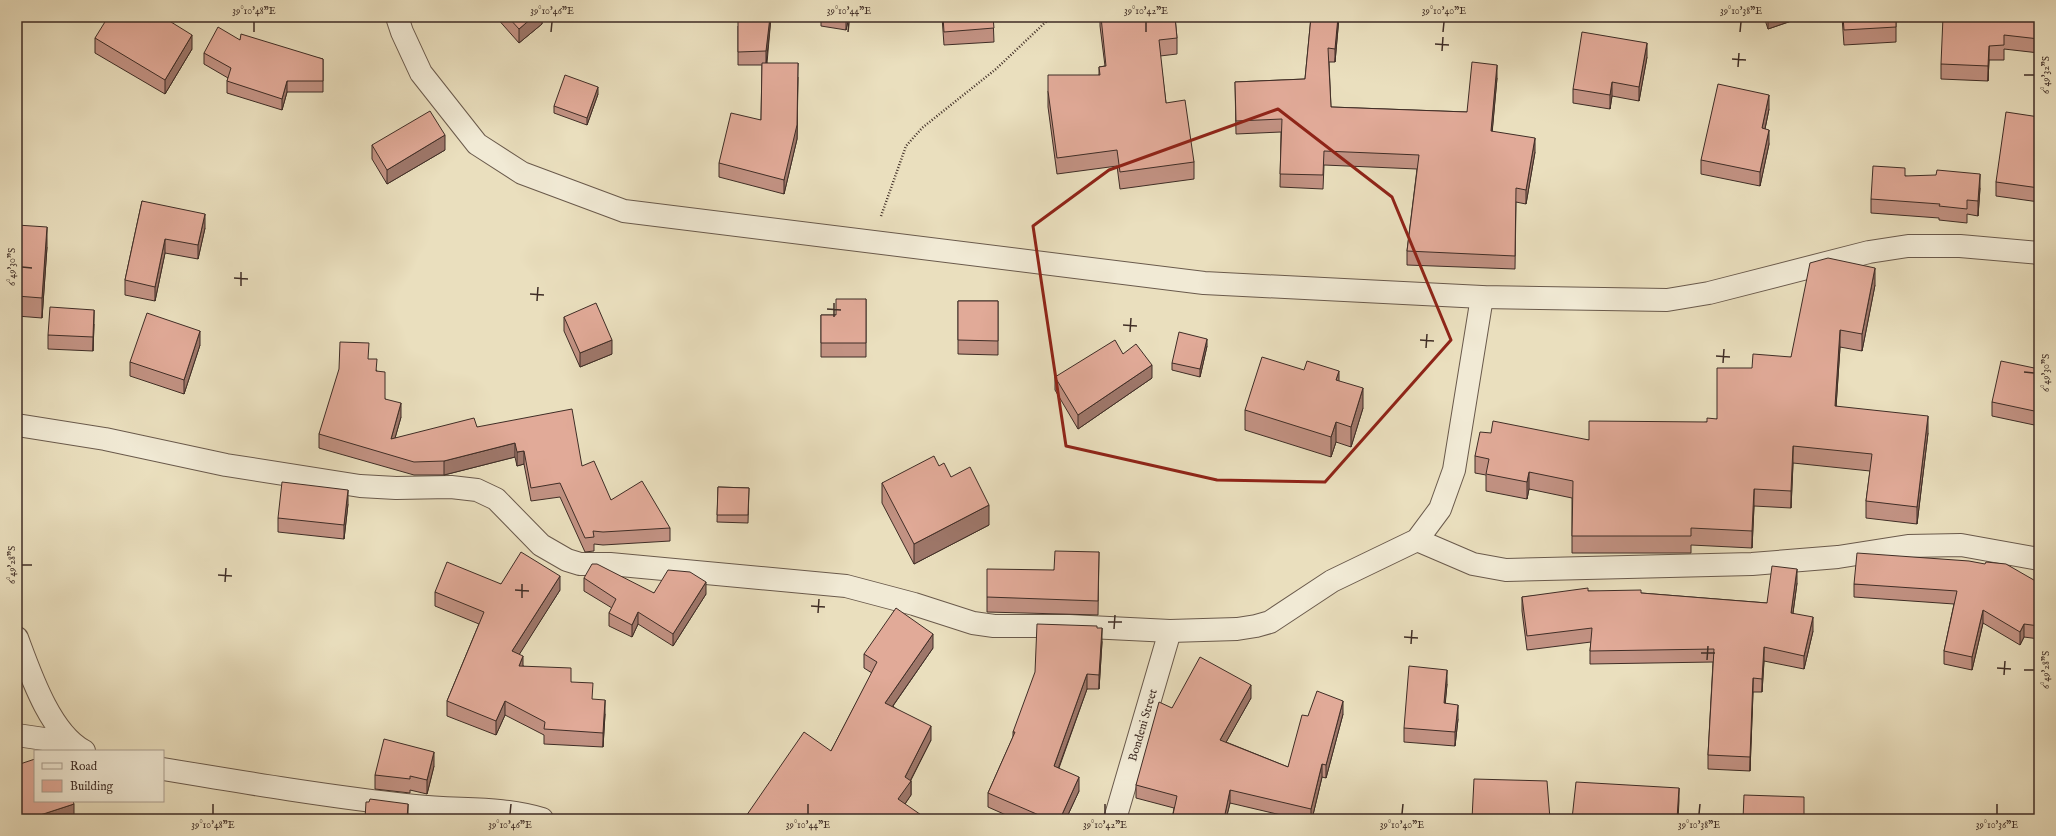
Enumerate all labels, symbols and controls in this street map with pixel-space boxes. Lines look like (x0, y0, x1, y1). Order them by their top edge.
text: 39°10'48"E (232, 5, 276, 18)
text: 39°10'46"E (530, 5, 574, 18)
text: 39°10'44"E (827, 5, 871, 18)
text: 39°10'42"E (1124, 5, 1168, 18)
text: 39°10'40"E (1422, 5, 1466, 18)
text: 39°10'38"E (1720, 5, 1762, 18)
text: 6°49'32"S (2040, 56, 2053, 94)
text: 6°49'30"S (6, 248, 19, 286)
text: 6°49'30"S (2040, 354, 2053, 392)
text: 6°49'28"S (6, 546, 19, 584)
text: 6°49'28"S (2040, 651, 2053, 689)
street label: Bondeni Street (1125, 687, 1160, 763)
legend (34, 750, 164, 802)
text: Road (70, 759, 98, 774)
text: Building (70, 779, 114, 794)
text: 39°10'48"E (191, 819, 235, 832)
text: 39°10'46"E (488, 819, 532, 832)
text: 39°10'44"E (786, 819, 830, 832)
text: 39°10'42"E (1083, 819, 1127, 832)
text: 39°10'40"E (1380, 819, 1424, 832)
text: 39°10'38"E (1678, 819, 1720, 832)
text: 39°10'36"E (1976, 819, 2018, 832)

